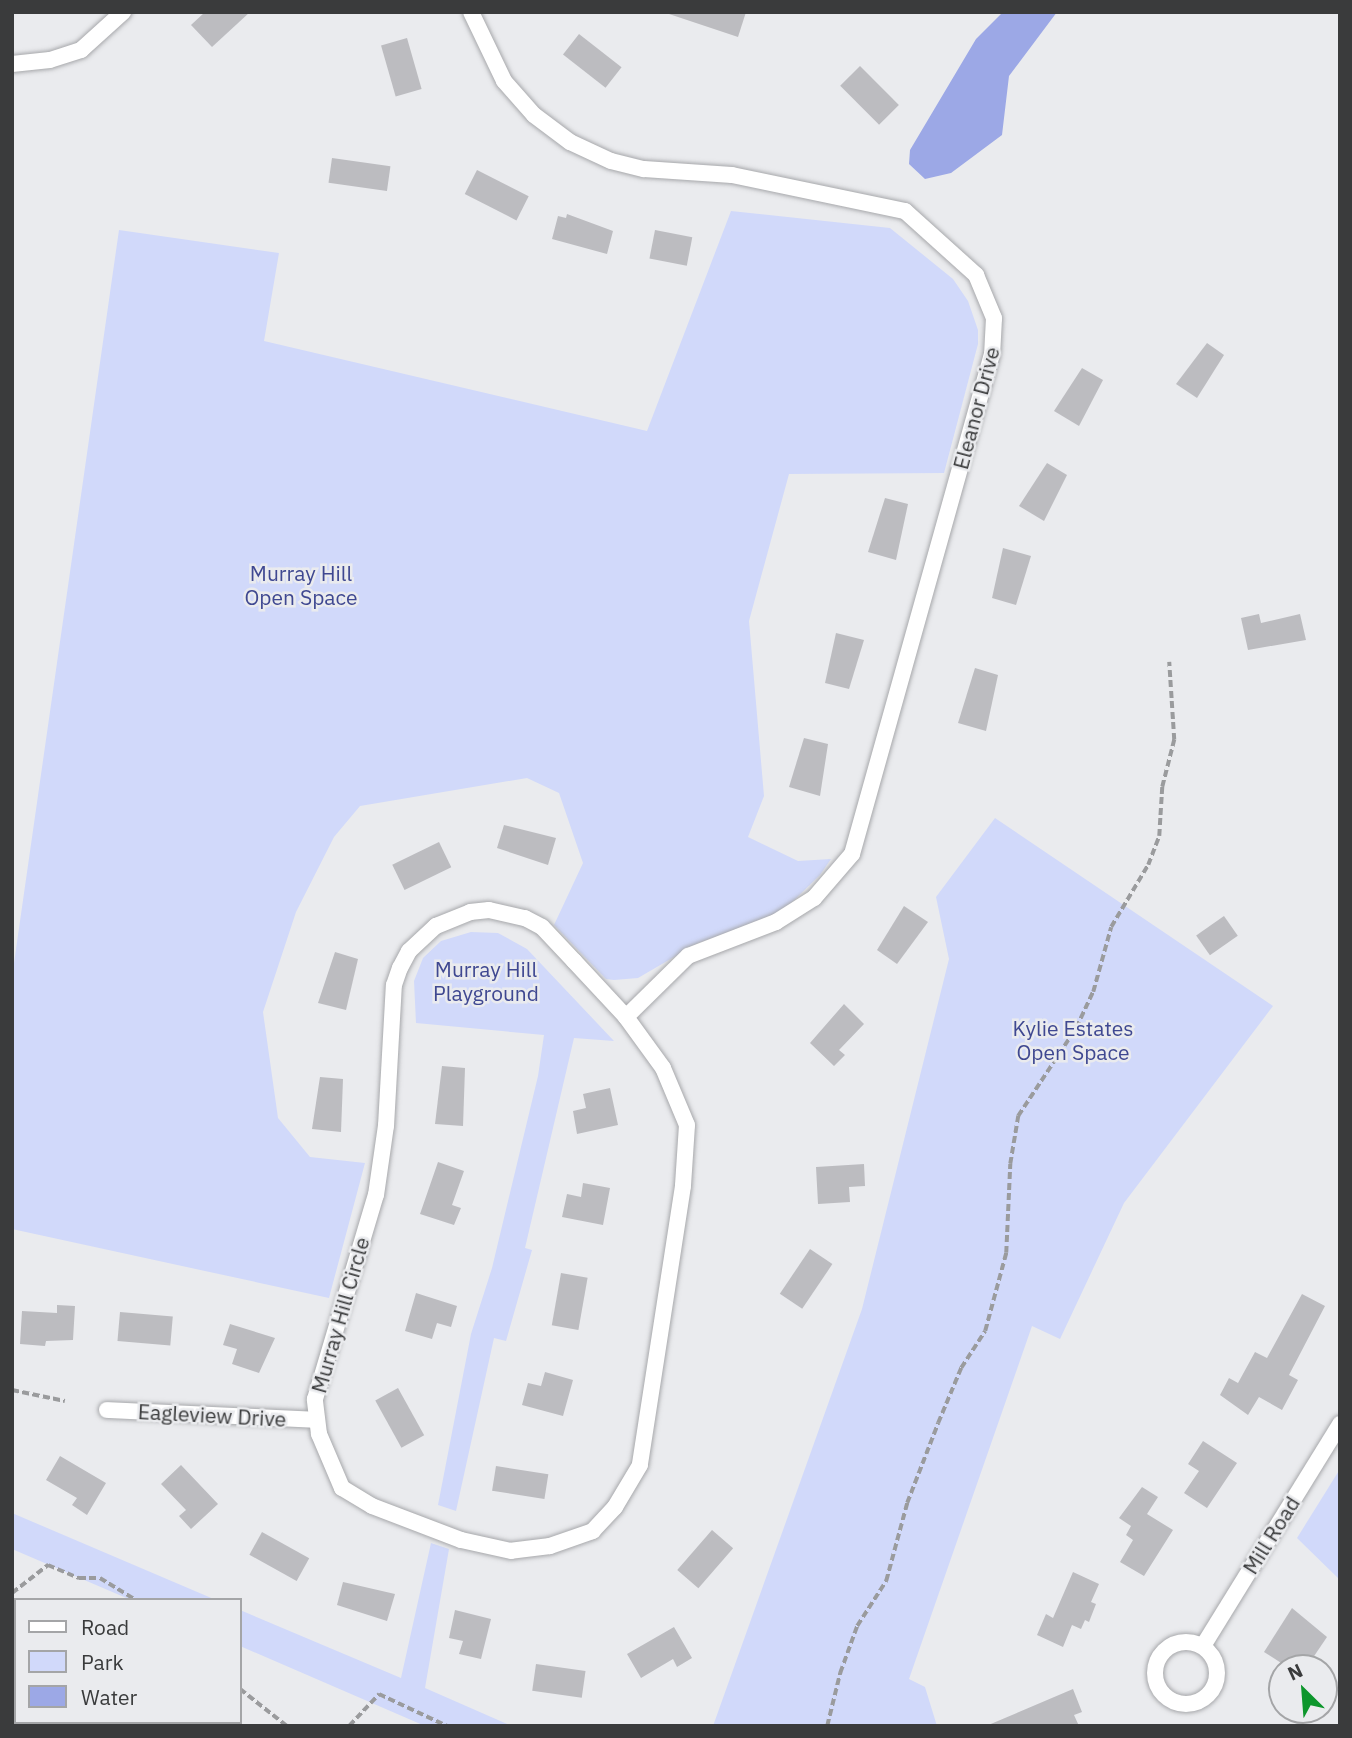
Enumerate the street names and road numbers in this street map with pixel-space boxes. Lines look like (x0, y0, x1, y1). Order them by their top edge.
street label: Eleanor Drive (948, 344, 1004, 472)
street label: Murray Hill Circle (306, 1234, 374, 1396)
street label: Eagleview Drive (137, 1399, 287, 1431)
street label: Mill Road (1237, 1491, 1305, 1579)

